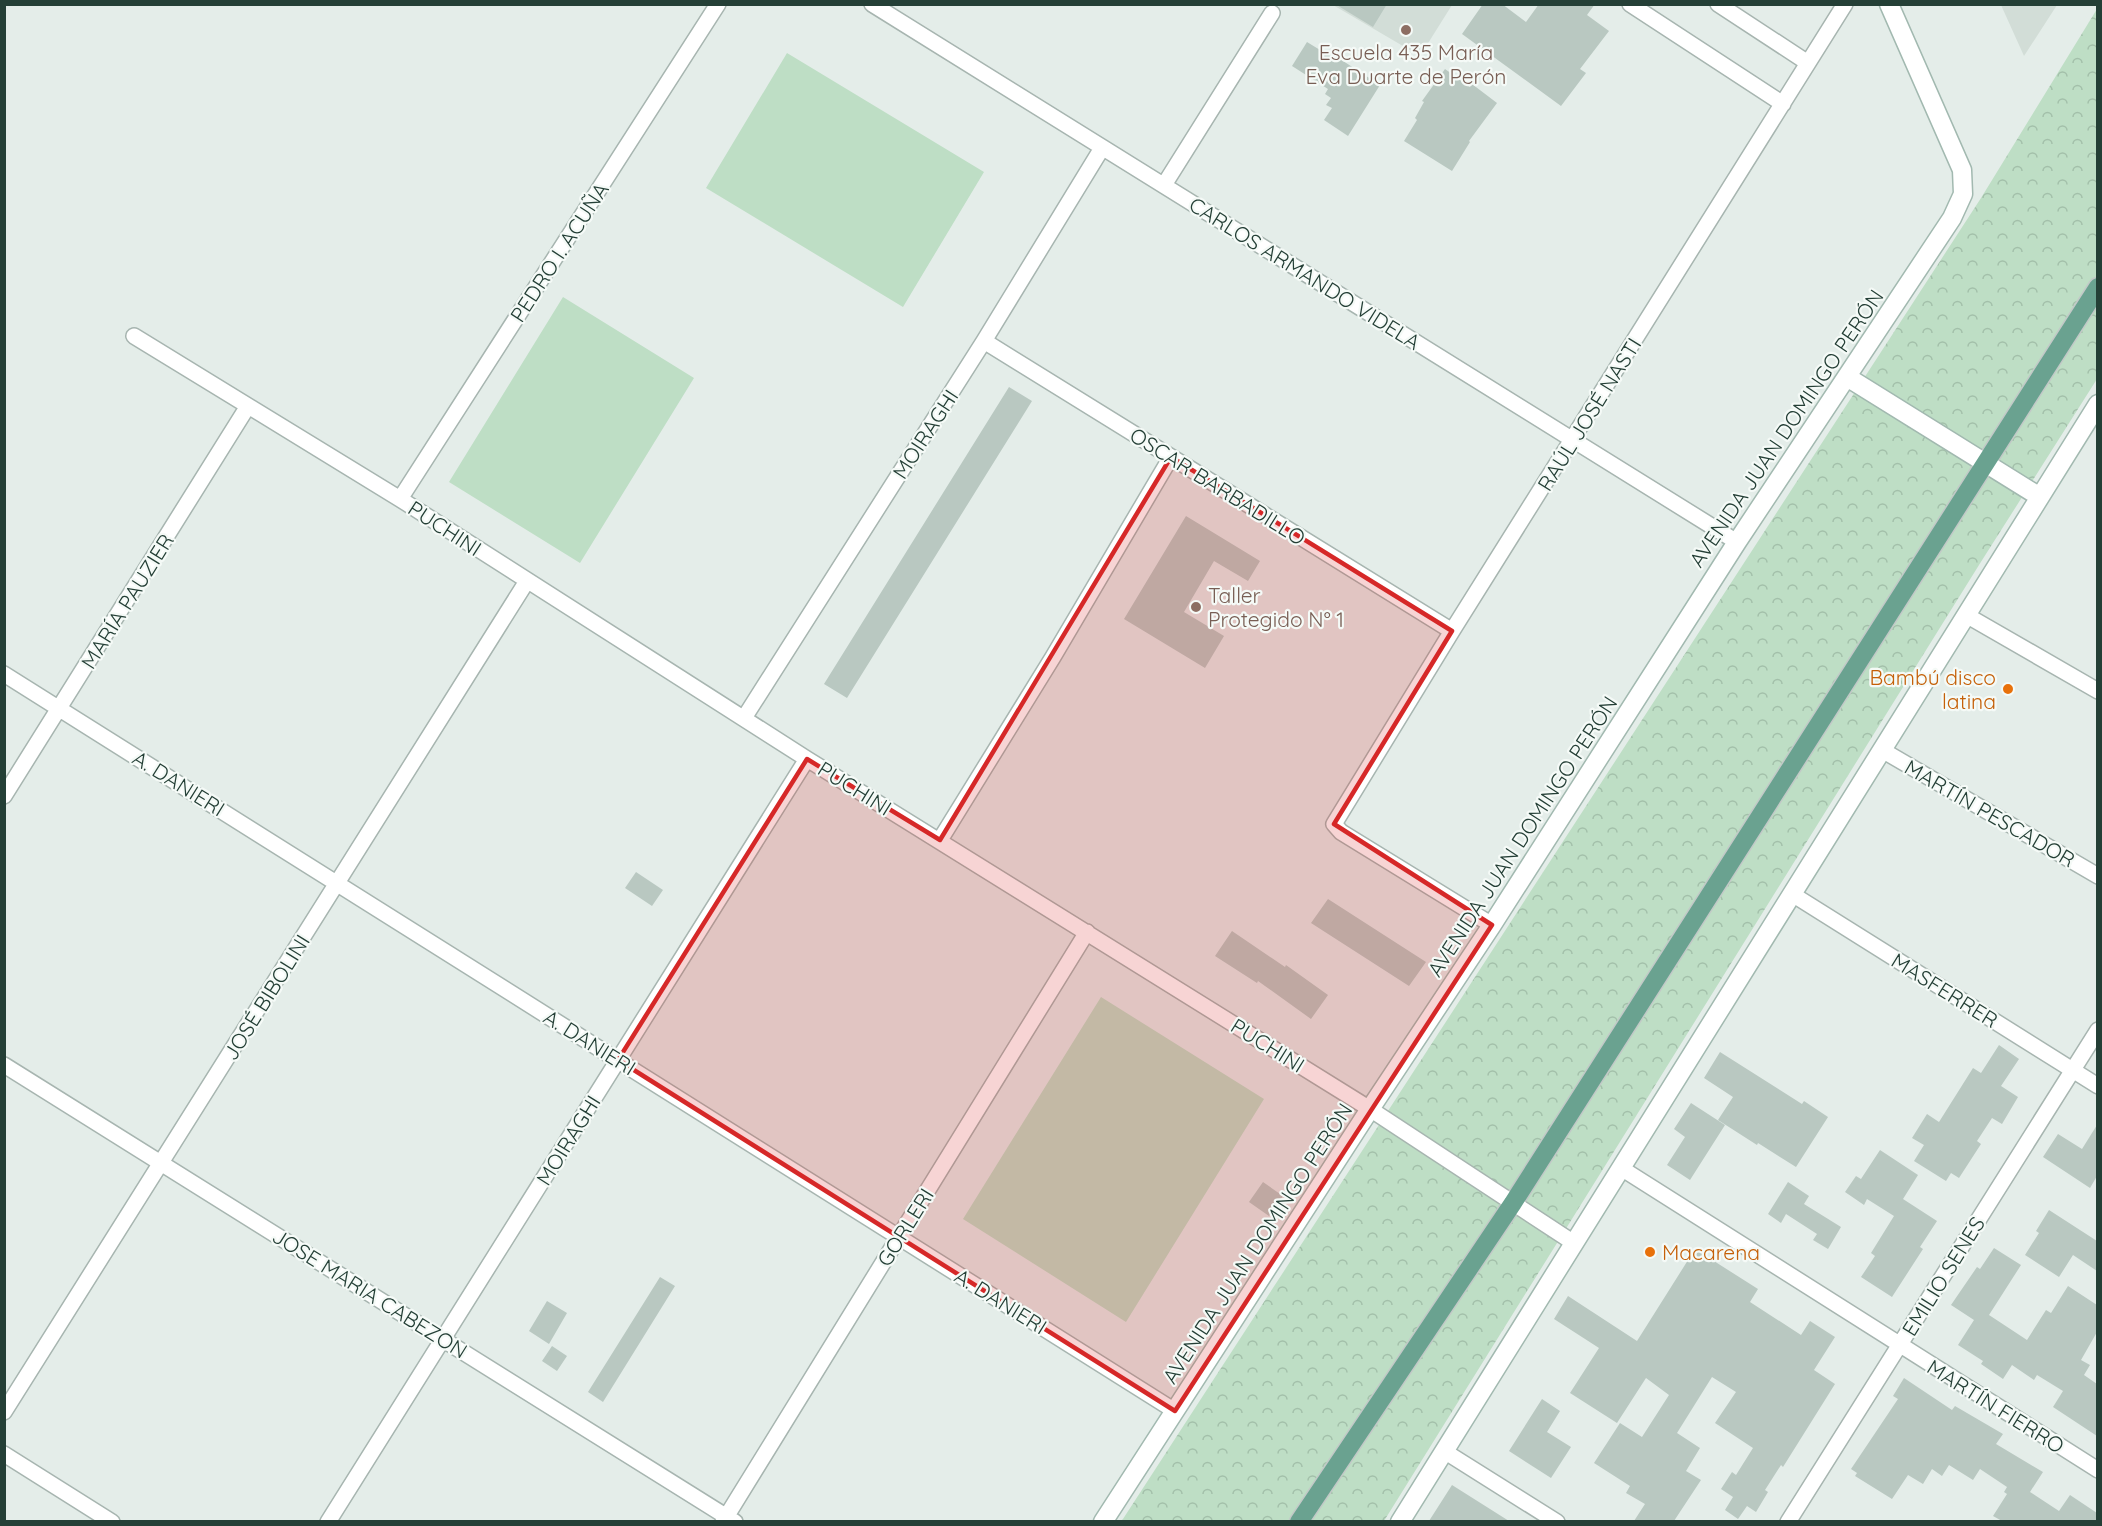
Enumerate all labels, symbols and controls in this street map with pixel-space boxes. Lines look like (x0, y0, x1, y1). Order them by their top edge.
marker: Escuela 435 María Eva Duarte de Perón (1399, 23, 1413, 37)
place label: Escuela 435 María Eva Duarte de Perón (1305, 39, 1507, 89)
street label: PEDRO I. ACUÑA (504, 177, 614, 327)
street label: CARLOS ARMANDO VIDELA (1185, 191, 1425, 355)
street label: AVENIDA JUAN DOMINGO PERÓN (1683, 284, 1889, 572)
street label: RAÚL JOSÉ NASTI (1531, 333, 1647, 495)
street label: MOIRAGHI (887, 384, 963, 484)
street label: OSCAR BARBADILLO (1125, 421, 1311, 551)
street label: PUCHINI (403, 495, 487, 561)
street label: MARÍA PAUZIER (75, 529, 179, 673)
place label: Taller Protegido N° 1 (1208, 582, 1344, 632)
marker: Taller Protegido N° 1 (1189, 600, 1203, 614)
place label: Bambú disco latina (1869, 664, 1996, 714)
marker: Bambú disco latina (2001, 682, 2015, 696)
street label: AVENIDA JUAN DOMINGO PERÓN (1421, 691, 1623, 981)
street label: A. DANIERI (128, 745, 230, 821)
street label: MARTÍN PESCADOR (1900, 754, 2080, 872)
street label: PUCHINI (813, 755, 897, 821)
street label: JOSÉ BIBOLINI (217, 929, 315, 1065)
street label: MASFERRER (1887, 947, 2003, 1033)
street label: A. DANIERI (539, 1004, 641, 1080)
street label: PUCHINI (1226, 1012, 1310, 1078)
street label: MOIRAGHI (530, 1090, 606, 1190)
street label: AVENIDA JUAN DOMINGO PERÓN (1156, 1098, 1358, 1388)
street label: GORLERI (871, 1183, 939, 1271)
street label: EMILIO SENES (1896, 1212, 1990, 1340)
street label: JOSE MARIA CABEZON (268, 1222, 472, 1364)
place label: Macarena (1662, 1239, 1760, 1265)
marker: Macarena (1643, 1245, 1657, 1259)
street label: A. DANIERI (950, 1263, 1052, 1339)
street label: MARTÍN FIERRO (1923, 1353, 2069, 1459)

